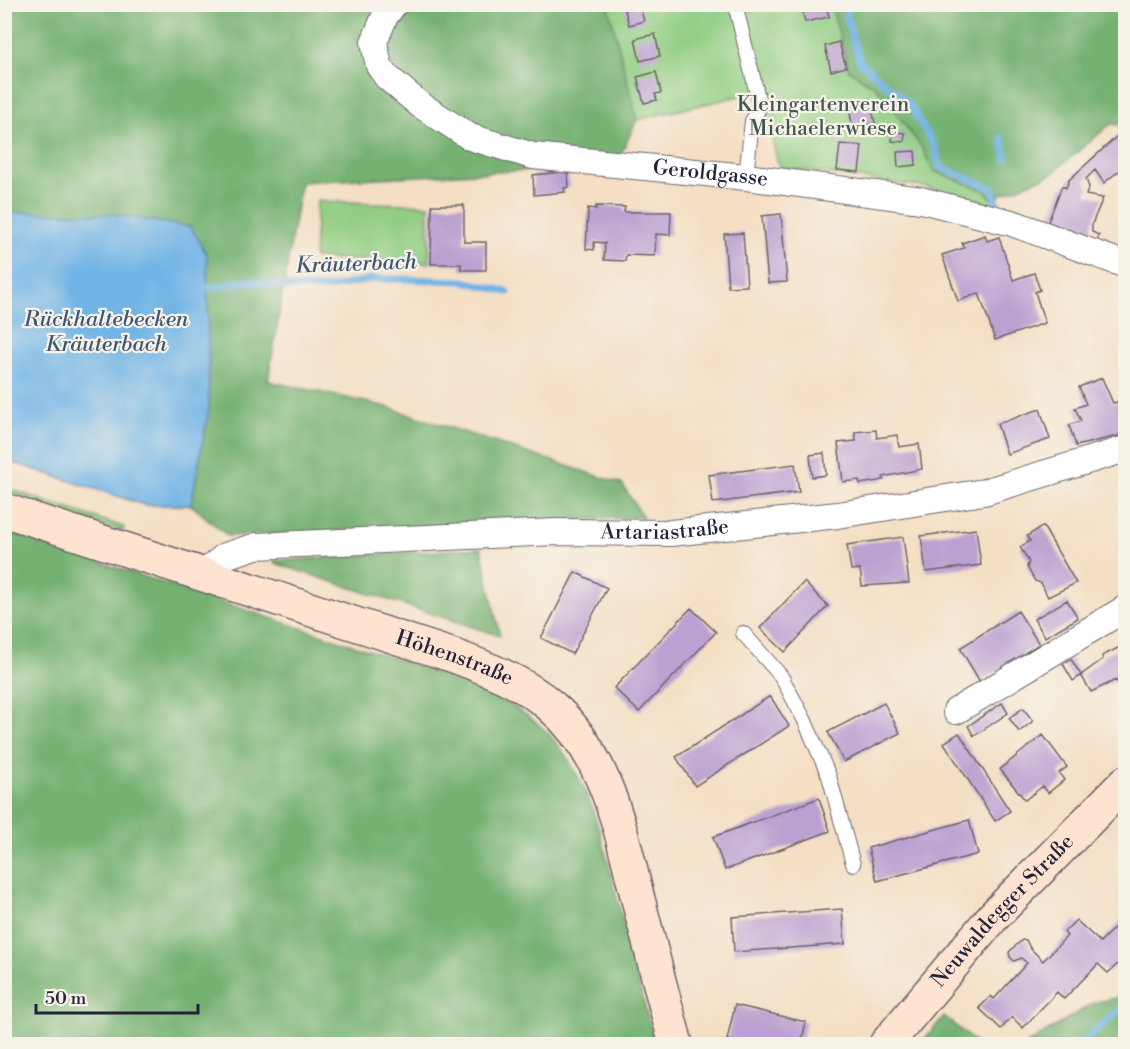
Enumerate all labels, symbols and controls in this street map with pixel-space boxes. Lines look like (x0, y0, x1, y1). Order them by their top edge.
park label: Kleingartenverein Michaelerwiese (737, 92, 910, 142)
street label: Geroldgasse (652, 155, 769, 193)
water label: Kräuterbach (295, 248, 418, 280)
water label: Rückhaltebecken Kräuterbach (23, 306, 189, 358)
street label: Artariastraße (599, 514, 730, 546)
street label: Höhenstraße (392, 625, 517, 692)
street label: Neuwaldegger Straße (926, 829, 1080, 993)
scale bar (36, 977, 198, 1015)
text: 50 m (45, 987, 87, 1010)

